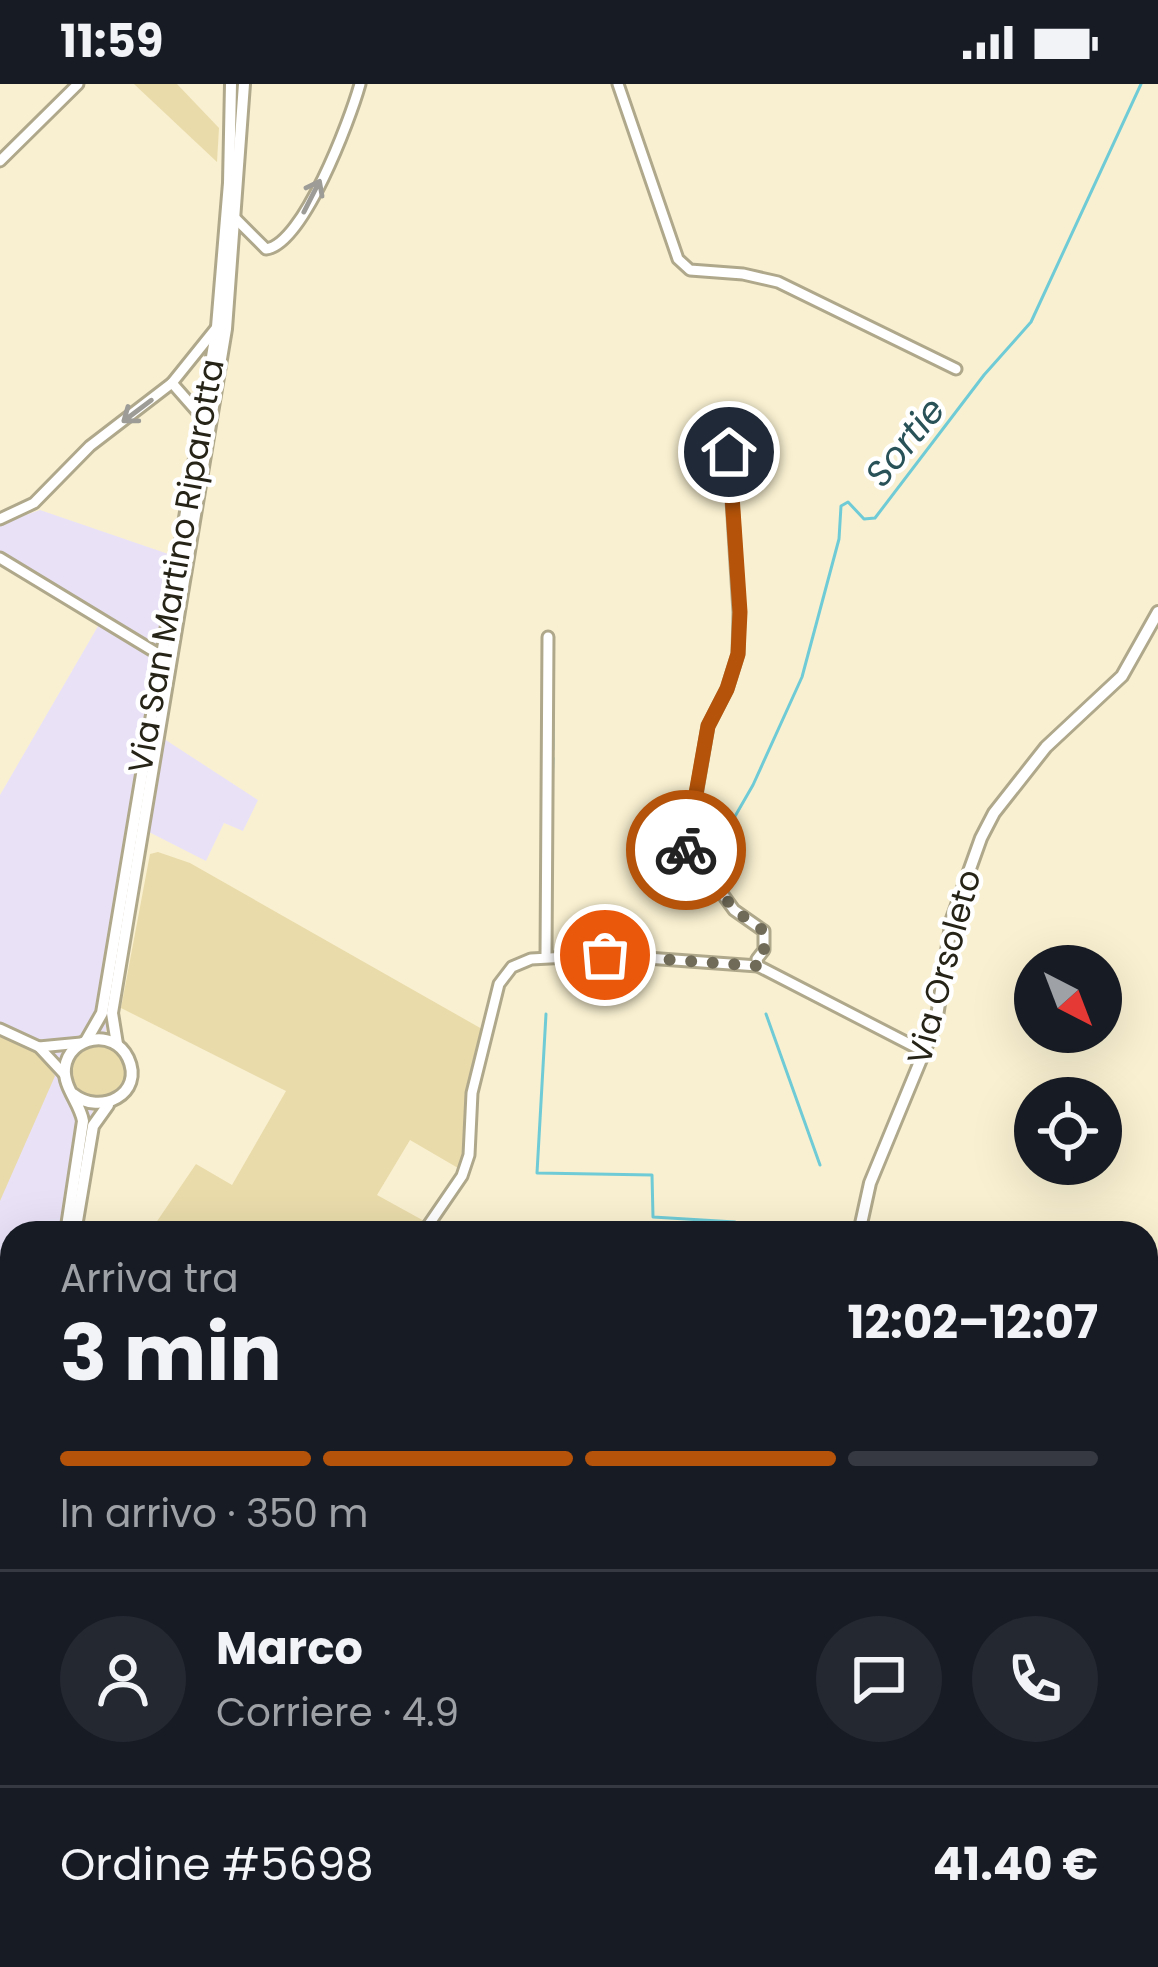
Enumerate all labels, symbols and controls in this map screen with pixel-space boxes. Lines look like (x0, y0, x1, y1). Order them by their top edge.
text: 11:59 (60, 10, 164, 73)
one-way arrow (301, 180, 324, 215)
street label: Via San Martino Riparotta (116, 355, 236, 777)
water label: Sortie (853, 386, 957, 498)
one-way arrow (122, 398, 154, 424)
pin (678, 401, 780, 503)
icon: home (696, 419, 762, 485)
courier (626, 790, 746, 910)
icon: bike (653, 817, 719, 883)
street label: Via Orsoleto (895, 864, 993, 1070)
pin (554, 904, 656, 1006)
icon: bag (572, 922, 638, 988)
north arrow (1014, 945, 1122, 1053)
map controls (1014, 945, 1122, 1185)
button: locate (1014, 1077, 1122, 1185)
text: Arriva tra (60, 1251, 239, 1306)
text: 12:02–12:07 (847, 1291, 1098, 1354)
text: 3 min (60, 1298, 282, 1407)
text: In arrivo · 350 m (60, 1486, 369, 1541)
button: person (60, 1616, 186, 1742)
button: chat (816, 1616, 942, 1742)
button: phone (972, 1616, 1098, 1742)
text: Marco (216, 1617, 363, 1680)
text: Corriere · 4.9 (216, 1685, 459, 1740)
text: Ordine #5698 (60, 1833, 374, 1896)
text: 41.40 € (933, 1833, 1098, 1896)

